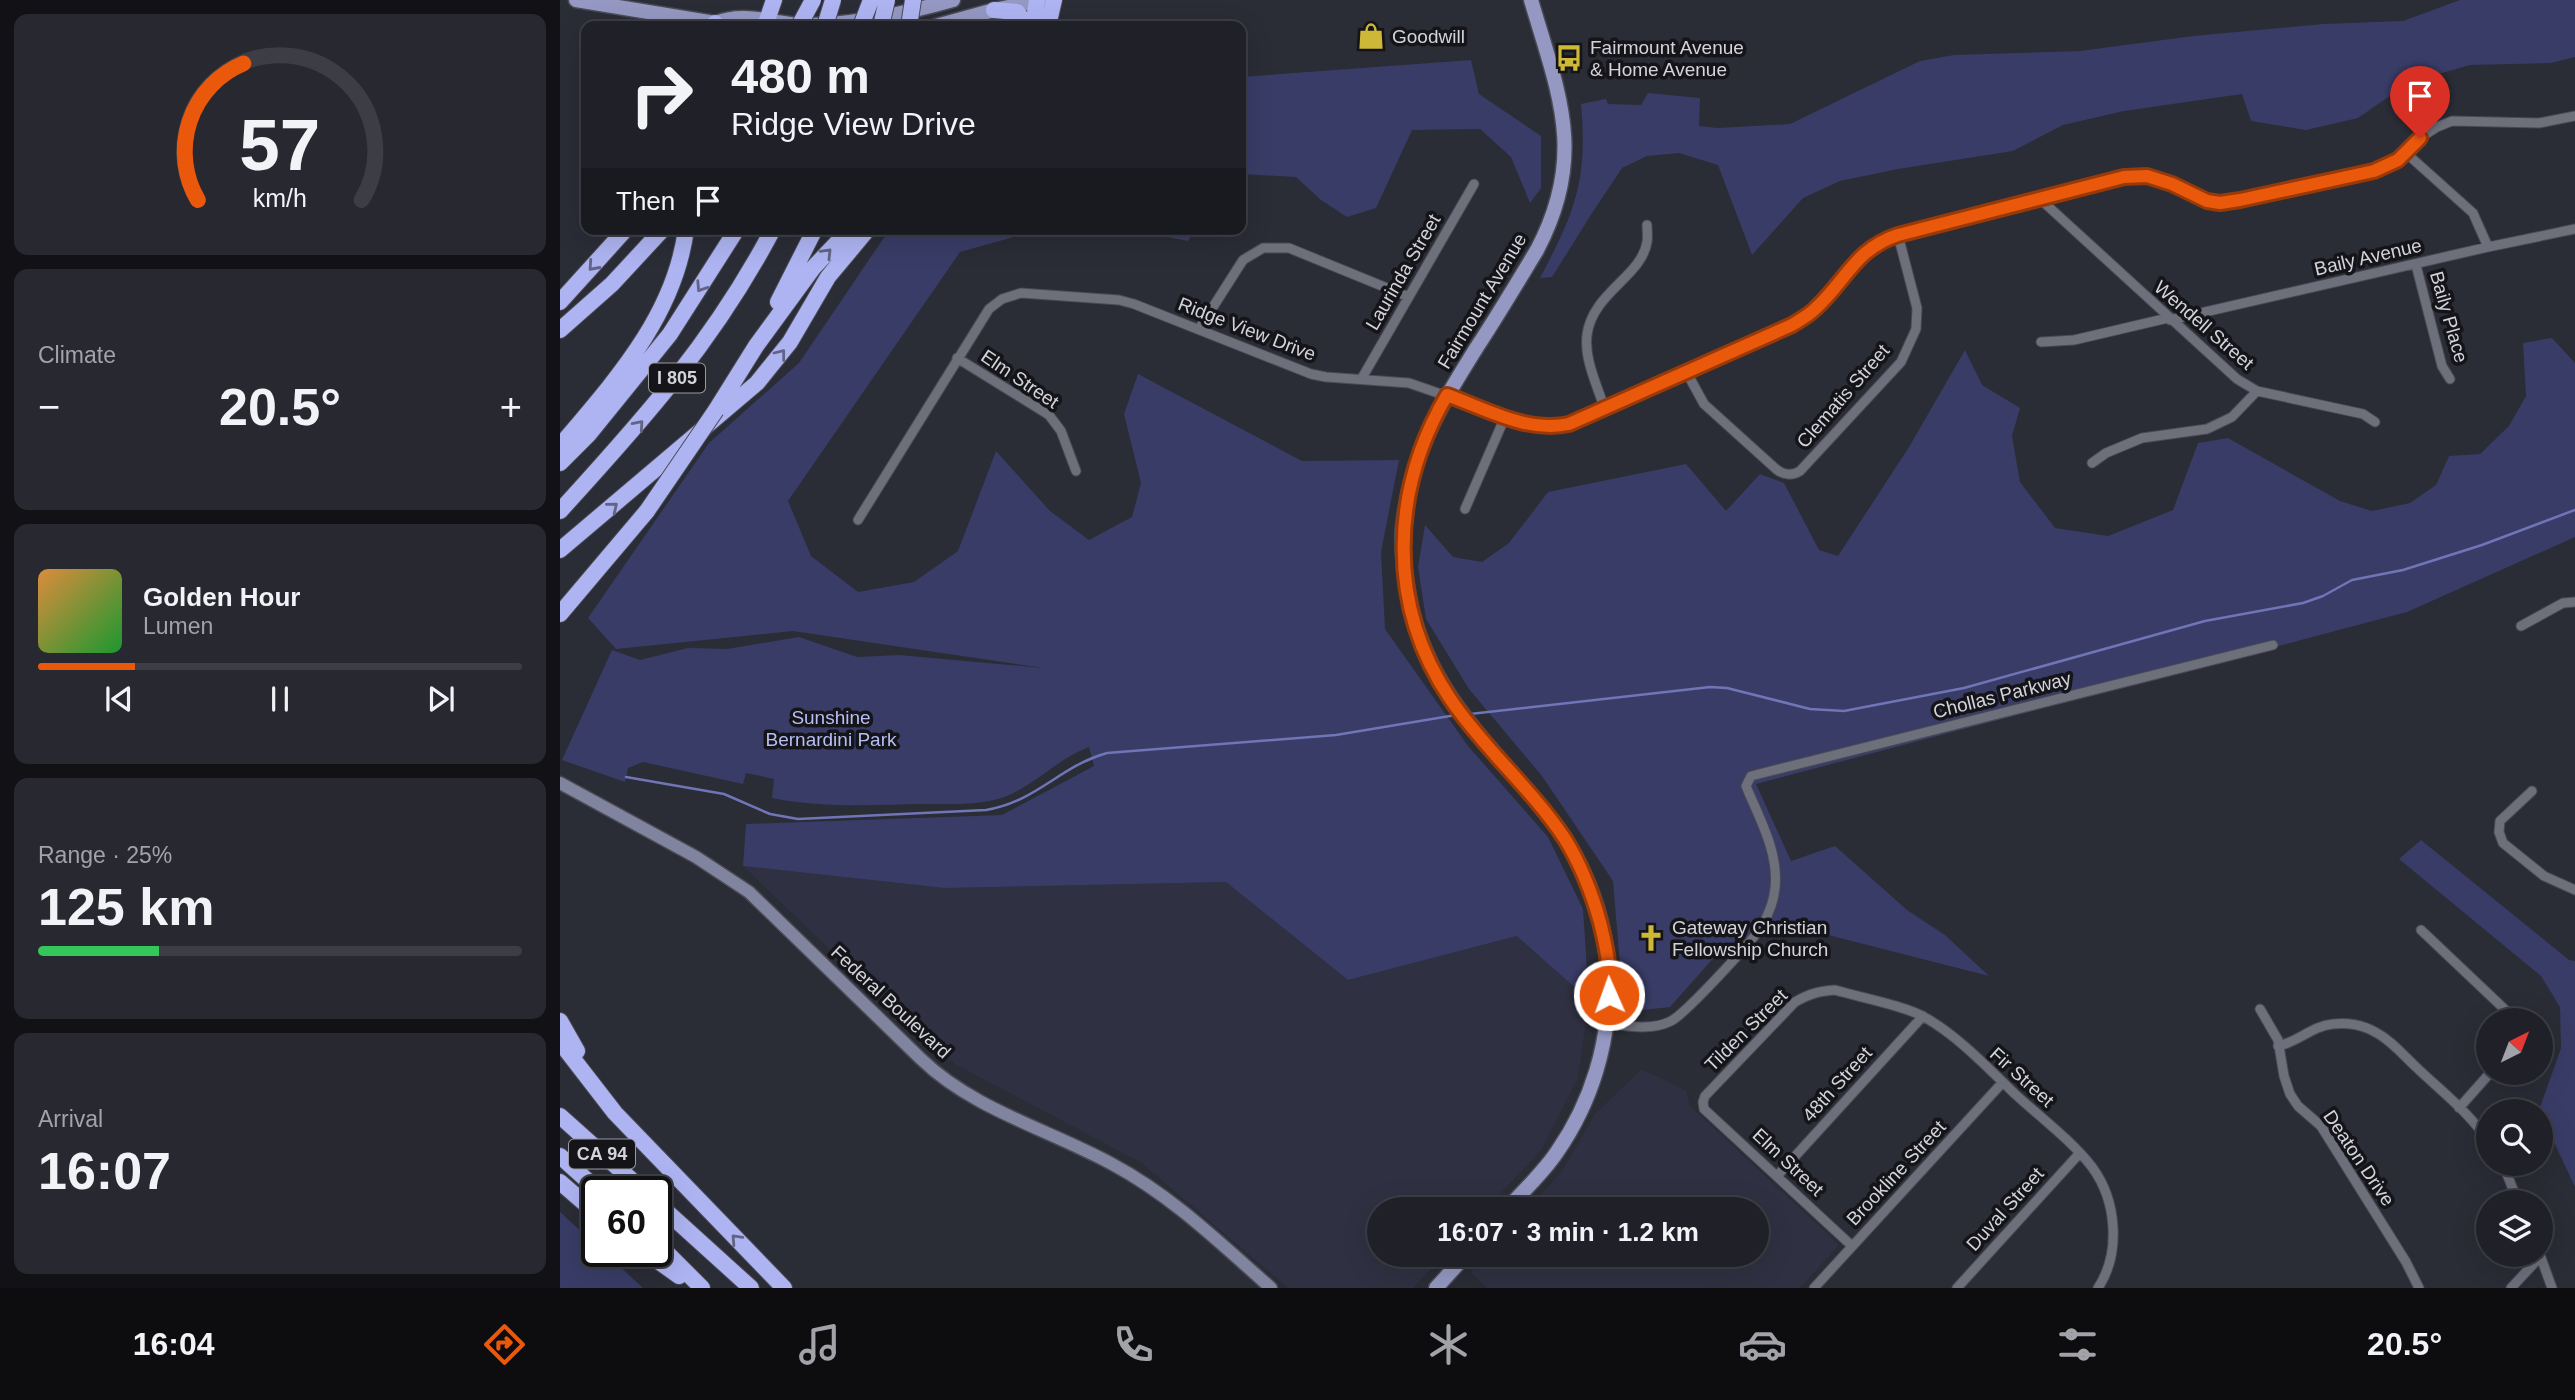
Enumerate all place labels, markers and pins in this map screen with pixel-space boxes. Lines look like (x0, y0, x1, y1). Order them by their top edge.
shop icon: Goodwill (1356, 21, 1386, 51)
place label: Goodwill (1392, 26, 1465, 47)
place label: Fairmount Avenue & Home Avenue (1590, 37, 1744, 80)
bus stop icon: Fairmount Avenue & Home Avenue (1554, 43, 1584, 73)
pin (2390, 66, 2450, 138)
place label: Gateway Christian Fellowship Church (1672, 917, 1828, 960)
church icon: Gateway Christian Fellowship Church (1636, 923, 1666, 953)

